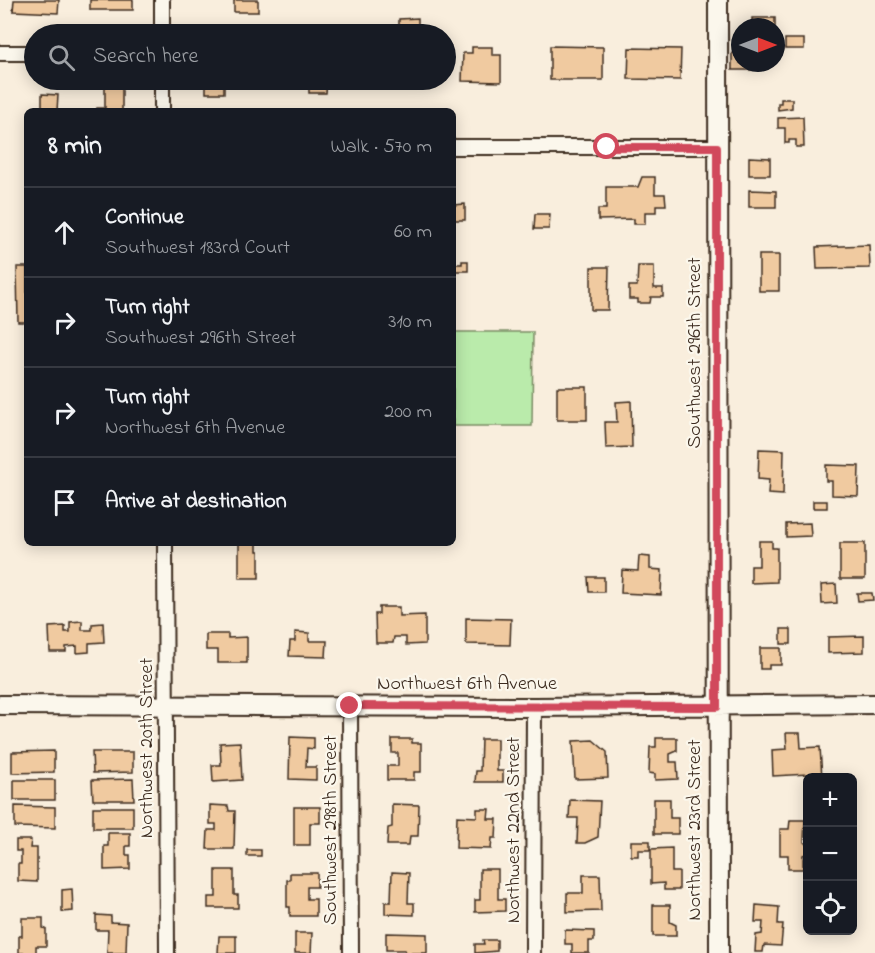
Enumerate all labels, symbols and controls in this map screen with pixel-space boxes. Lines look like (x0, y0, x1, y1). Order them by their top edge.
north arrow (731, 18, 785, 72)
search box (24, 24, 456, 90)
icon: search (45, 41, 78, 74)
text: Search here (93, 41, 198, 73)
text: 8 min (48, 128, 102, 166)
text: Walk · 570 m (330, 133, 432, 162)
route start (593, 133, 619, 159)
text: Continue (105, 202, 184, 234)
icon: ahead (48, 216, 81, 249)
text: 60 m (394, 218, 432, 247)
text: Southwest 183rd Court (105, 234, 290, 263)
street label: Southwest 296th Street (681, 257, 710, 449)
text: Turn right (105, 292, 190, 324)
icon: right (48, 306, 81, 339)
text: 310 m (388, 308, 432, 337)
text: Southwest 296th Street (105, 324, 296, 353)
text: Turn right (105, 382, 190, 414)
icon: right (48, 396, 81, 429)
text: 200 m (384, 398, 432, 427)
text: Northwest 6th Avenue (105, 414, 285, 443)
icon: arrive (48, 486, 81, 519)
text: Arrive at destination (105, 486, 287, 518)
street label: Northwest 20th Street (133, 657, 162, 838)
street label: Northwest 6th Avenue (377, 670, 557, 699)
route end (336, 692, 362, 718)
street label: Southwest 298th Street (317, 735, 346, 925)
street label: Northwest 22nd Street (500, 736, 529, 923)
street label: Northwest 23rd Street (681, 739, 710, 921)
map controls (803, 773, 857, 935)
button: + (803, 773, 857, 827)
button: − (803, 827, 857, 881)
button: locate (803, 881, 857, 935)

